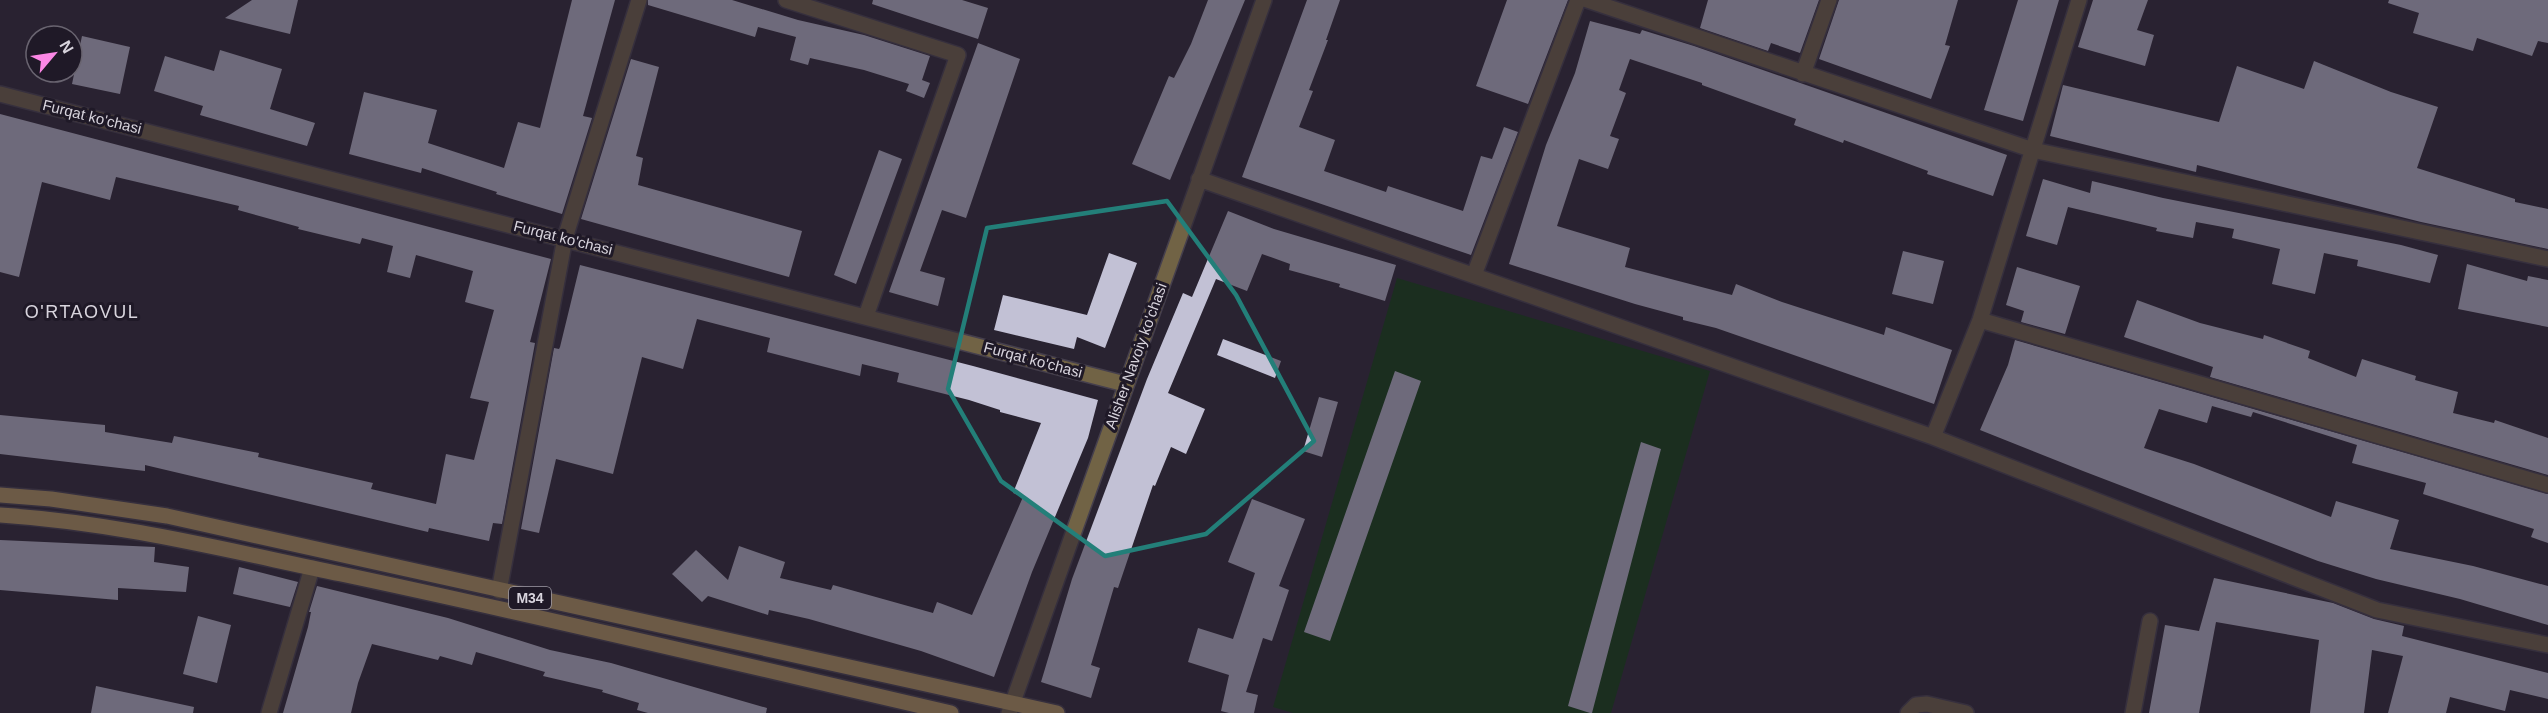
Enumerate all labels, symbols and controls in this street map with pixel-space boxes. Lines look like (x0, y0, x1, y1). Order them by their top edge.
north arrow (24, 24, 84, 84)
text: N (56, 38, 77, 56)
street label: Furqat ko'chasi (41, 96, 143, 137)
street label: Furqat ko'chasi (512, 217, 614, 258)
street label: Alisher Navoiy ko'chasi (1101, 281, 1170, 431)
district label: O'RTAOVUL (25, 302, 139, 322)
street label: Furqat ko'chasi (982, 338, 1084, 381)
road number: M34 (509, 587, 551, 609)

